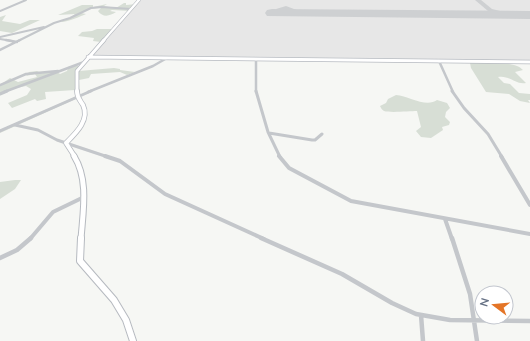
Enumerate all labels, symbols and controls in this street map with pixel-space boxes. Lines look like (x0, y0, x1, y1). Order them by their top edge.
north arrow (474, 285, 514, 325)
text: N (477, 296, 493, 308)

